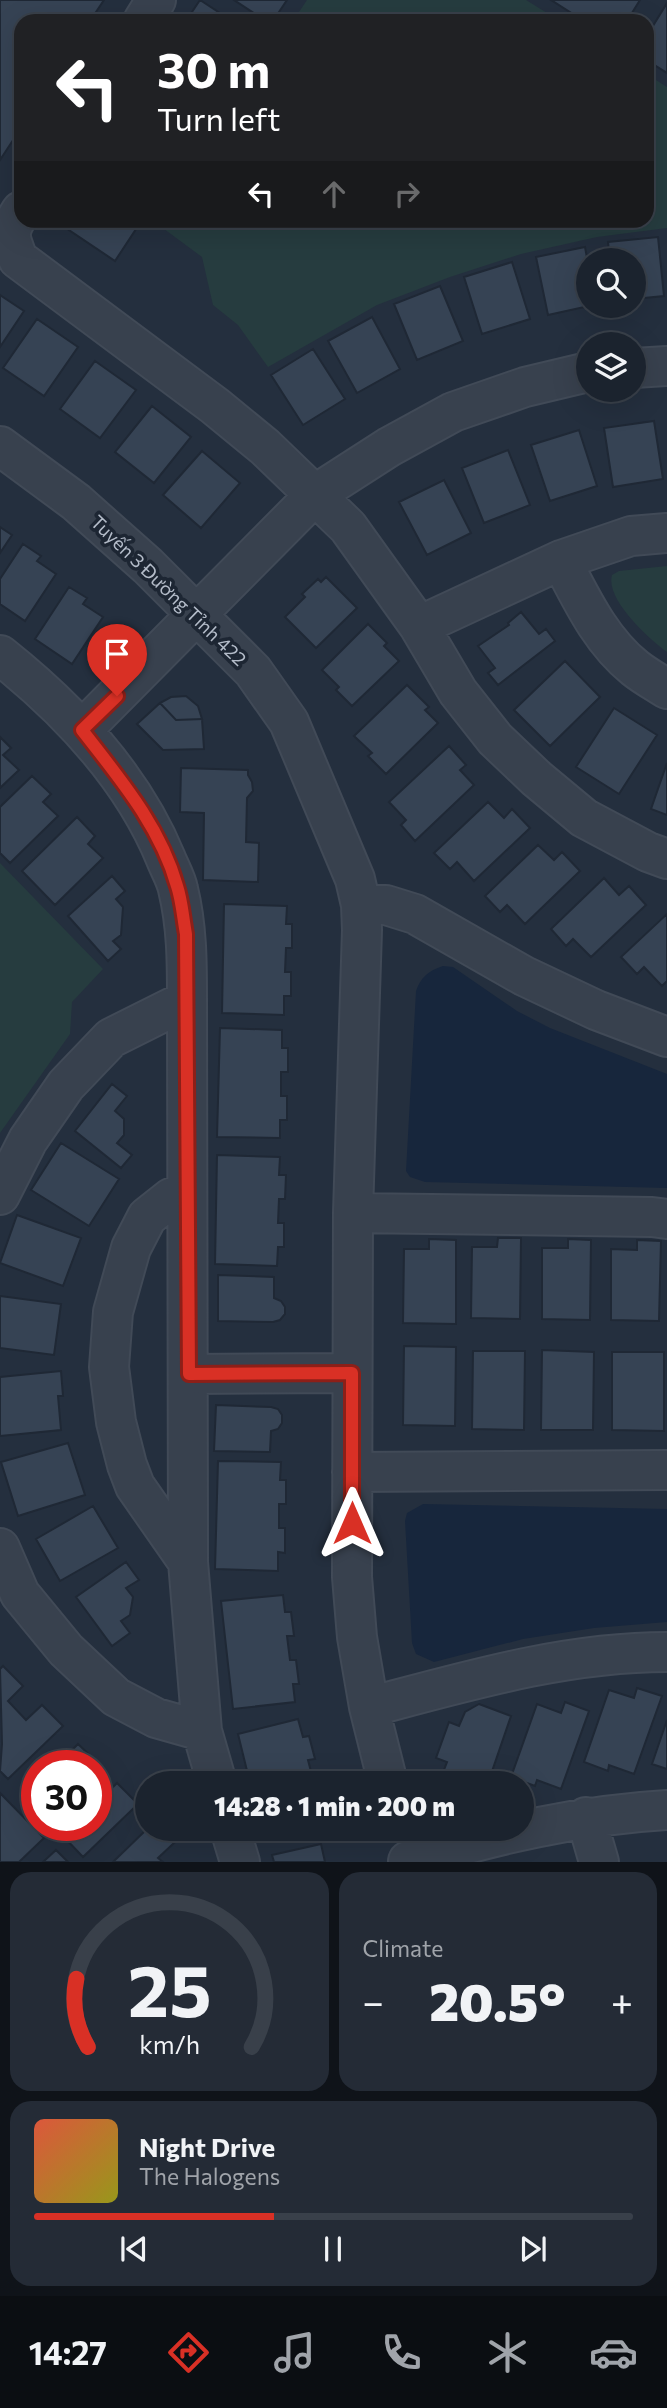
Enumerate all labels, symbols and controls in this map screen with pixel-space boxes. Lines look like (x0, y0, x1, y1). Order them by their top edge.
text: 30 m (157, 38, 270, 98)
icon: left (42, 42, 133, 133)
text: Turn left (157, 98, 281, 138)
icon: left (242, 175, 280, 213)
icon: ahead (315, 175, 353, 213)
icon: right (388, 175, 426, 213)
map controls (576, 248, 646, 402)
button: search (576, 248, 646, 318)
button: layers (576, 332, 646, 402)
street label: Tuyến 3 Đường Tỉnh 422 (86, 510, 252, 670)
pin (87, 624, 147, 696)
icon: arrive (98, 635, 136, 673)
position arrow (315, 1486, 389, 1560)
speed limit sign: 30 (21, 1750, 112, 1841)
text: 14:28 · 1 min · 200 m (214, 1790, 455, 1821)
text: Climate (363, 1934, 444, 1962)
text: 25 (127, 1944, 211, 2033)
text: 20.5° (429, 1968, 566, 2032)
text: − (363, 1977, 384, 2024)
text: + (611, 1977, 633, 2024)
text: km/h (139, 2029, 200, 2059)
text: Night Drive (139, 2131, 275, 2162)
text: The Halogens (139, 2162, 280, 2190)
icon: previous (115, 2230, 153, 2268)
icon: pause (314, 2230, 352, 2268)
icon: next (514, 2230, 552, 2268)
icon: directions (164, 2328, 213, 2377)
icon: music (270, 2328, 319, 2377)
icon: phone (377, 2328, 426, 2377)
icon: climate (483, 2328, 532, 2377)
icon: car (589, 2328, 638, 2377)
text: 14:27 (29, 2332, 107, 2372)

